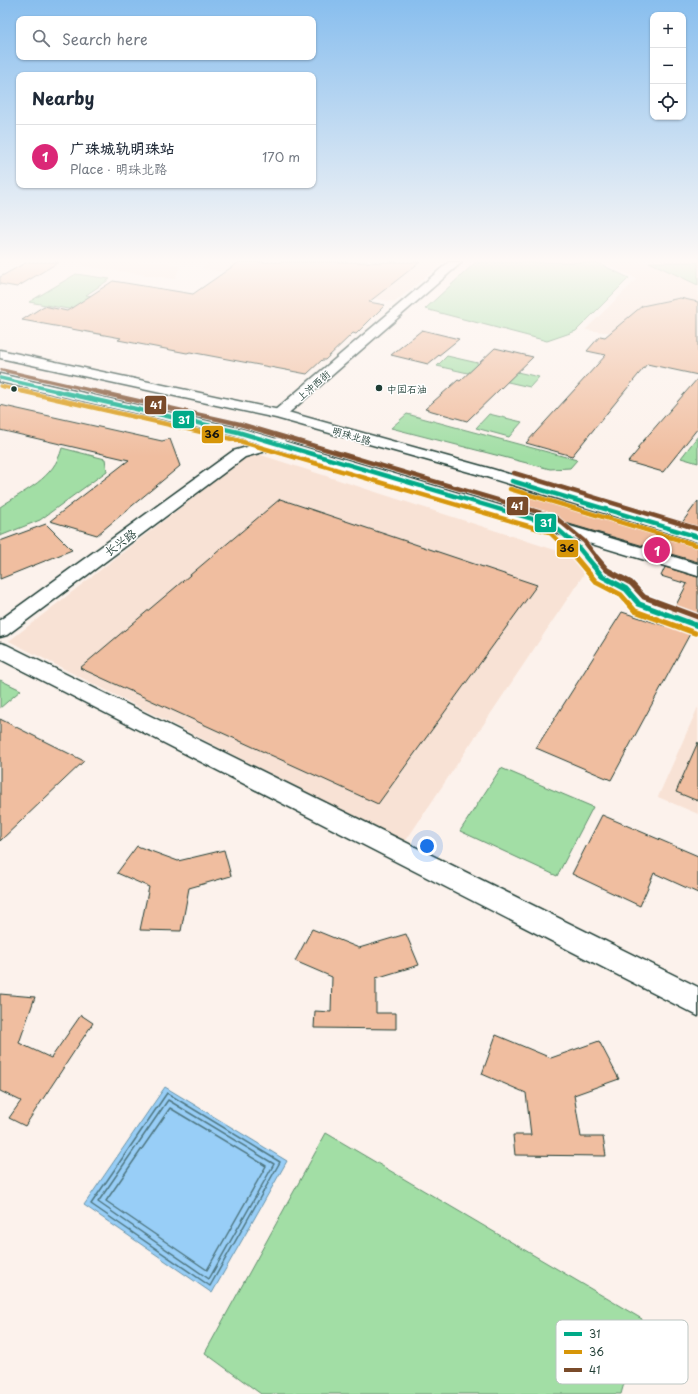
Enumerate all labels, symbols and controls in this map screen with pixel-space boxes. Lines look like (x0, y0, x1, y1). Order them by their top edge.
map controls (650, 12, 686, 120)
button: + (650, 12, 686, 48)
search box (16, 16, 316, 60)
icon: search (30, 27, 52, 49)
text: Search here (62, 27, 148, 50)
button: − (650, 48, 686, 84)
button: locate (650, 84, 686, 120)
text: Nearby (32, 85, 94, 111)
text: 广珠城轨明珠站 (70, 136, 175, 159)
text: 1 (42, 147, 48, 166)
text: 170 m (262, 147, 300, 166)
text: Place · 明珠北路 (70, 159, 167, 178)
street label: 上沖西街 (293, 366, 333, 404)
place label: 中国石油 (387, 381, 427, 396)
marker: 中国石油 (374, 383, 384, 393)
unlabelled marker (9, 384, 19, 394)
line badge: 41 (144, 395, 167, 415)
text: 41 (150, 396, 162, 413)
line badge: 31 (172, 410, 195, 429)
text: 31 (178, 411, 190, 428)
street label: 明珠北路 (331, 422, 373, 448)
line badge: 36 (201, 425, 224, 444)
text: 36 (205, 425, 220, 442)
line badge: 41 (506, 496, 529, 516)
text: 41 (511, 497, 523, 514)
line badge: 31 (534, 513, 557, 533)
text: 31 (540, 514, 552, 531)
street label: 长兴路 (100, 524, 140, 560)
pin: 1 (644, 535, 670, 565)
line badge: 36 (556, 539, 579, 558)
text: 36 (560, 539, 575, 556)
your location (417, 836, 437, 856)
legend (556, 1320, 688, 1384)
text: 31 (589, 1325, 601, 1342)
text: 36 (589, 1343, 604, 1360)
text: 41 (589, 1361, 601, 1378)

